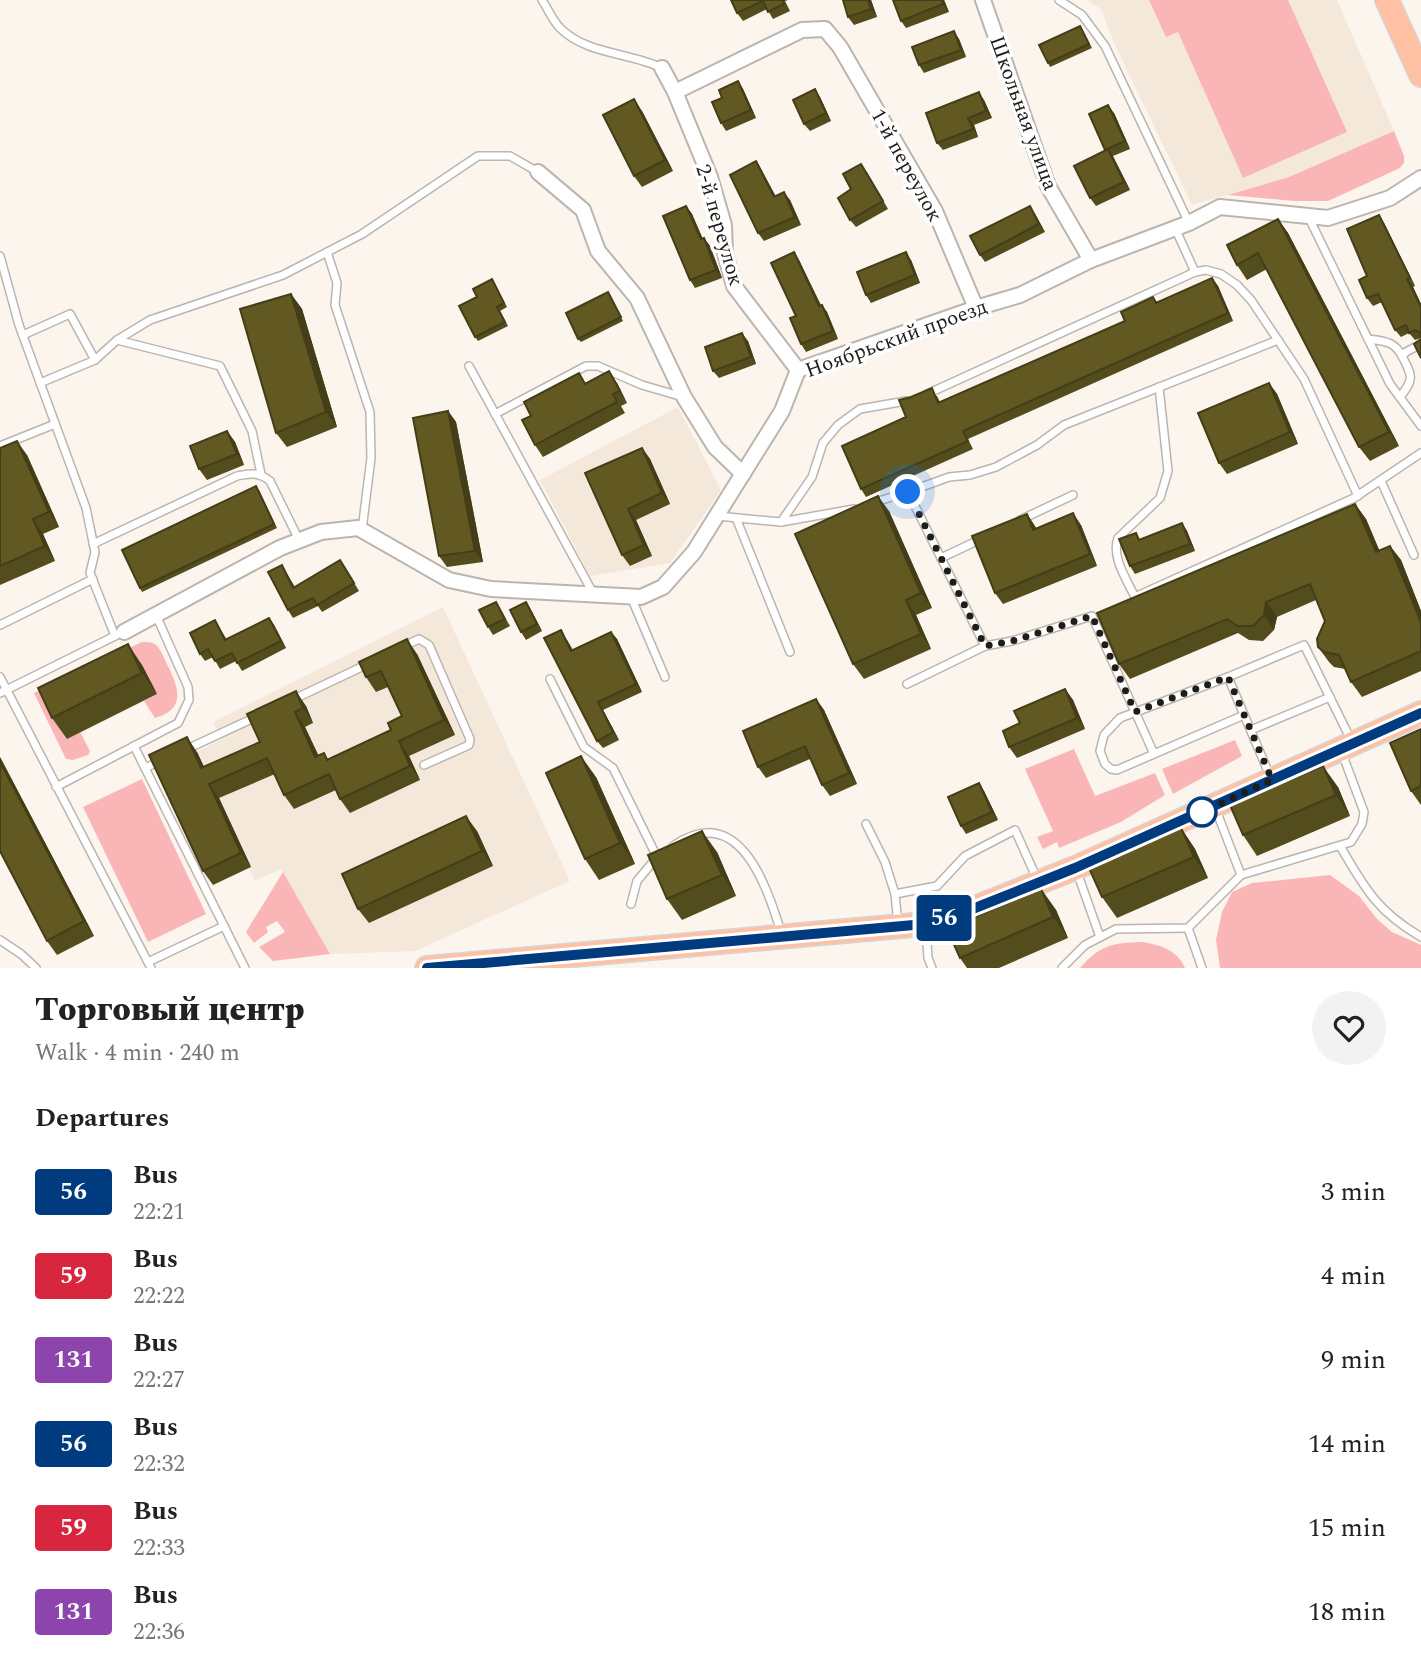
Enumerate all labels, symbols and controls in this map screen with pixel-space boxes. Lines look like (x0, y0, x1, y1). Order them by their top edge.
street label: Школьная улица (980, 32, 1066, 196)
street label: 1-й переулок (862, 103, 951, 228)
street label: 2-й переулок (686, 161, 752, 290)
street label: Ноябрьский проезд (801, 291, 992, 387)
your location (890, 474, 925, 509)
unlabelled marker (1187, 797, 1217, 827)
line badge: 56 (912, 895, 976, 941)
text: 56 (931, 900, 957, 936)
text: Торговый центр (35, 985, 304, 1035)
button: heart (1312, 991, 1386, 1065)
text: Walk · 4 min · 240 m (35, 1036, 240, 1071)
text: Departures (35, 1098, 169, 1138)
text: Bus (133, 1155, 178, 1195)
text: 3 min (1321, 1172, 1386, 1212)
text: 56 (60, 1174, 87, 1210)
text: 22:21 (133, 1195, 185, 1230)
text: Bus (133, 1239, 178, 1279)
text: 4 min (1321, 1256, 1386, 1296)
text: 59 (60, 1258, 87, 1294)
text: 22:22 (133, 1279, 185, 1314)
text: Bus (133, 1323, 178, 1363)
text: 9 min (1321, 1340, 1386, 1380)
text: 131 (53, 1342, 94, 1378)
text: 22:27 (133, 1363, 185, 1398)
text: Bus (133, 1407, 178, 1447)
text: 14 min (1308, 1424, 1386, 1464)
text: 56 (60, 1426, 87, 1462)
text: 22:32 (133, 1447, 185, 1482)
text: Bus (133, 1491, 178, 1531)
text: 15 min (1308, 1508, 1386, 1548)
text: 59 (60, 1510, 87, 1546)
text: 22:33 (133, 1531, 185, 1566)
text: Bus (133, 1575, 178, 1615)
text: 18 min (1308, 1592, 1386, 1632)
text: 131 (53, 1594, 94, 1630)
text: 22:36 (133, 1615, 185, 1650)

